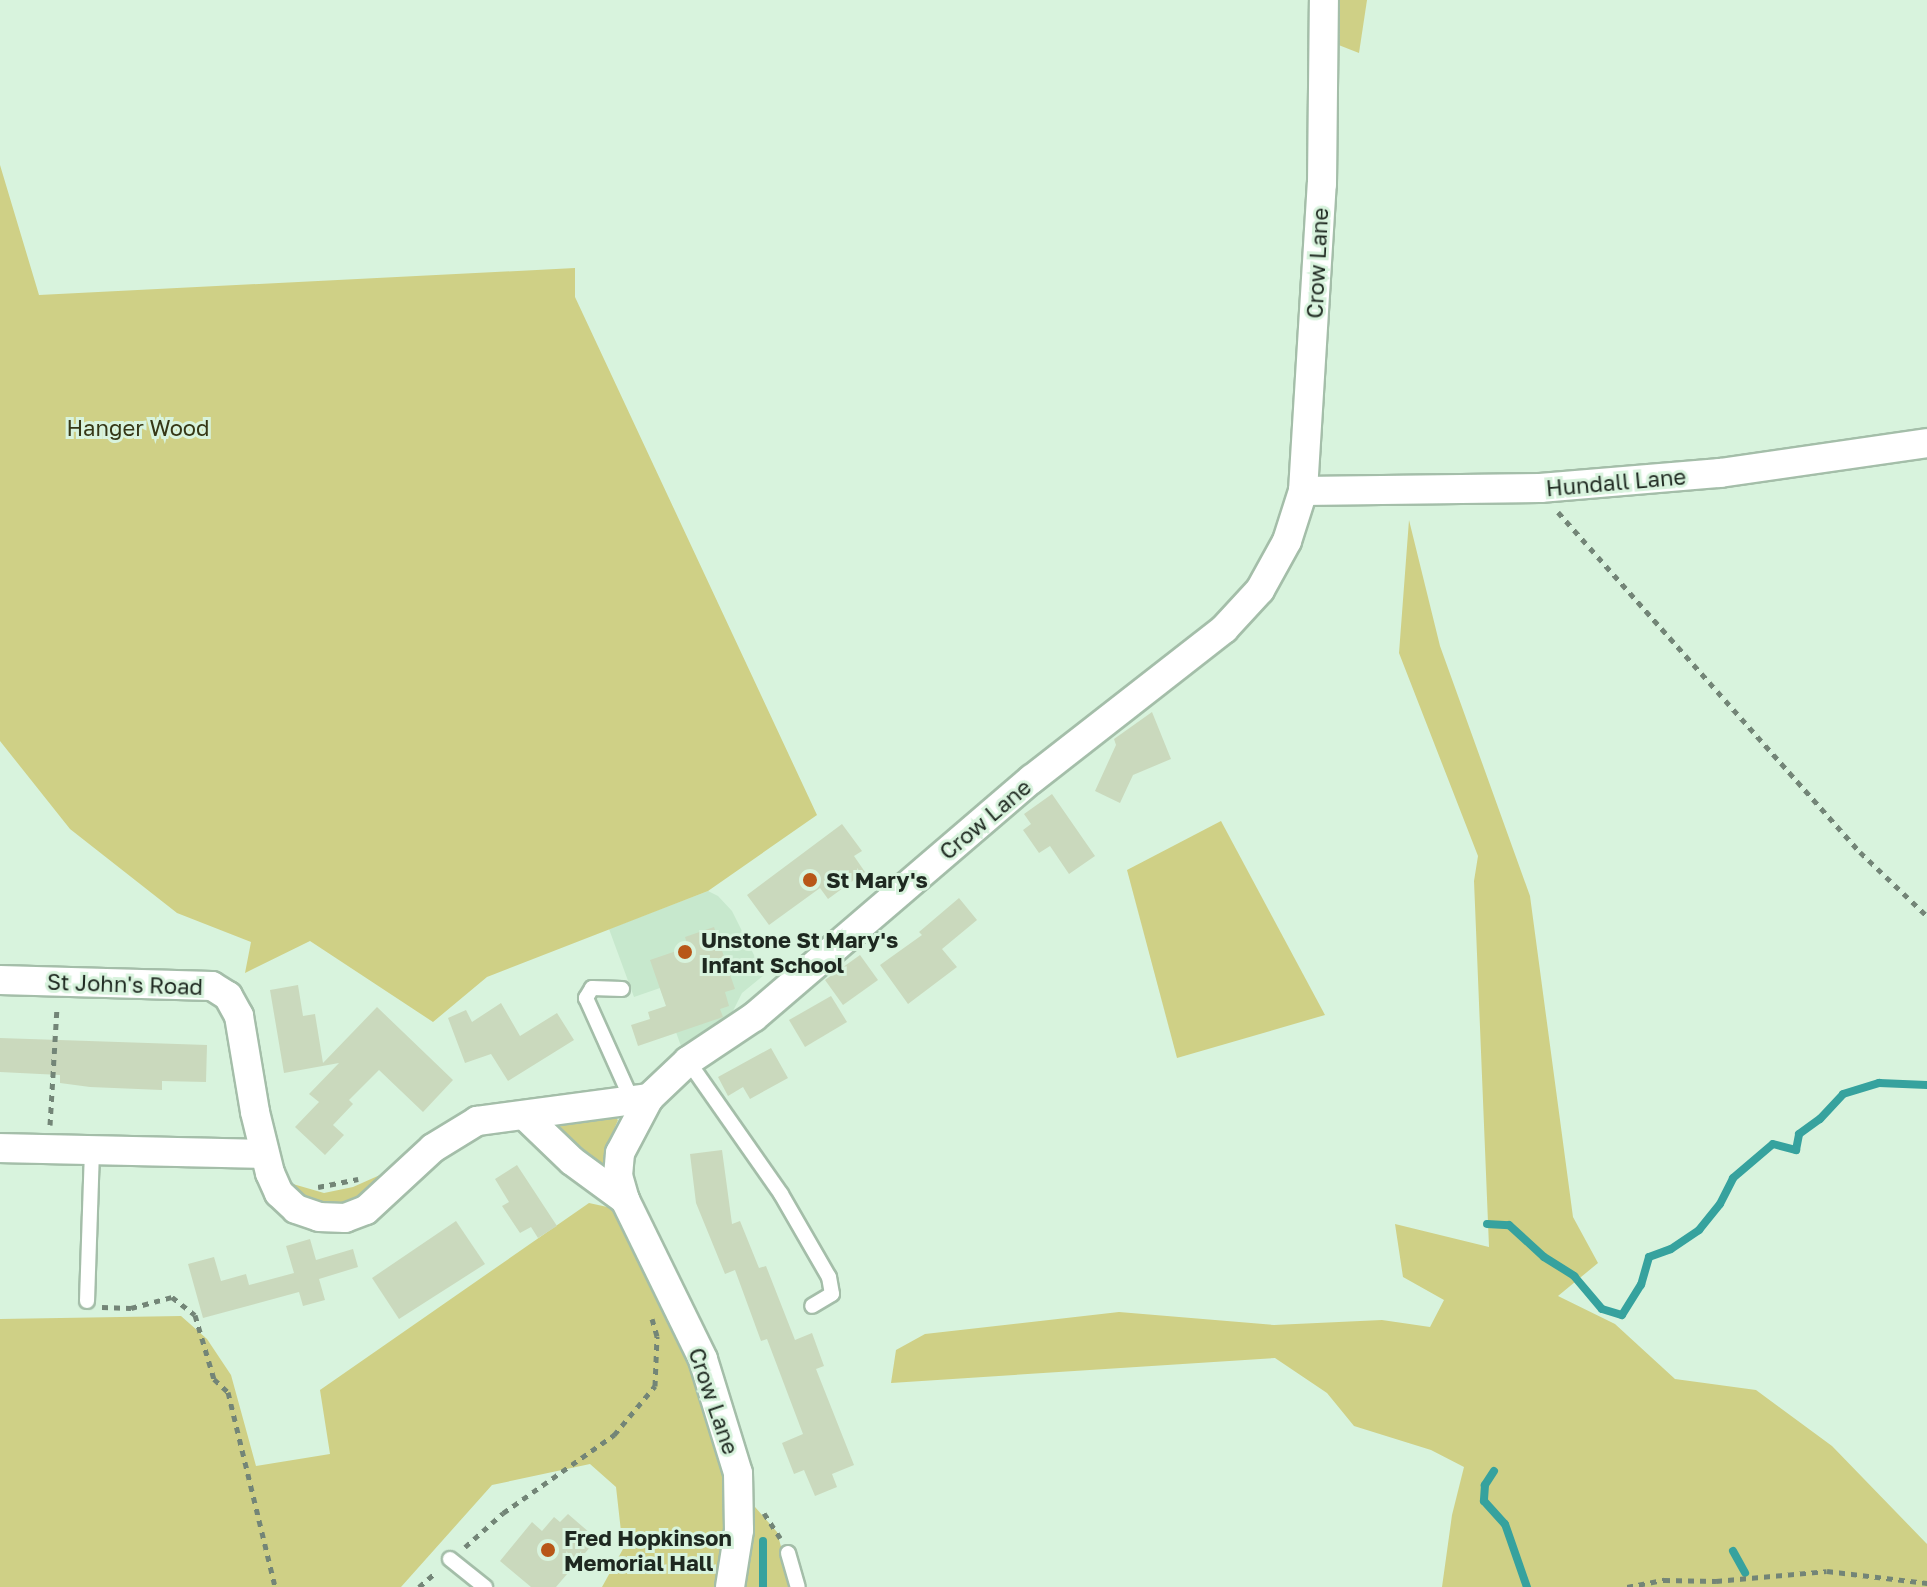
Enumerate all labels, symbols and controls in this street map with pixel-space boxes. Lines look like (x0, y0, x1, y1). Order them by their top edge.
street label: Crow Lane (1301, 207, 1333, 319)
park label: Hanger Wood (66, 415, 210, 441)
street label: Hundall Lane (1545, 463, 1687, 501)
street label: Crow Lane (934, 773, 1036, 865)
place label: St Mary's (826, 867, 928, 893)
marker: St Mary's (801, 871, 819, 889)
place label: Unstone St Mary's Infant School (701, 926, 898, 978)
marker: Unstone St Mary's Infant School (676, 943, 694, 961)
street label: St John's Road (47, 968, 203, 1000)
street label: Crow Lane (683, 1344, 745, 1458)
place label: Fred Hopkinson Memorial Hall (564, 1524, 732, 1576)
marker: Fred Hopkinson Memorial Hall (539, 1541, 557, 1559)

